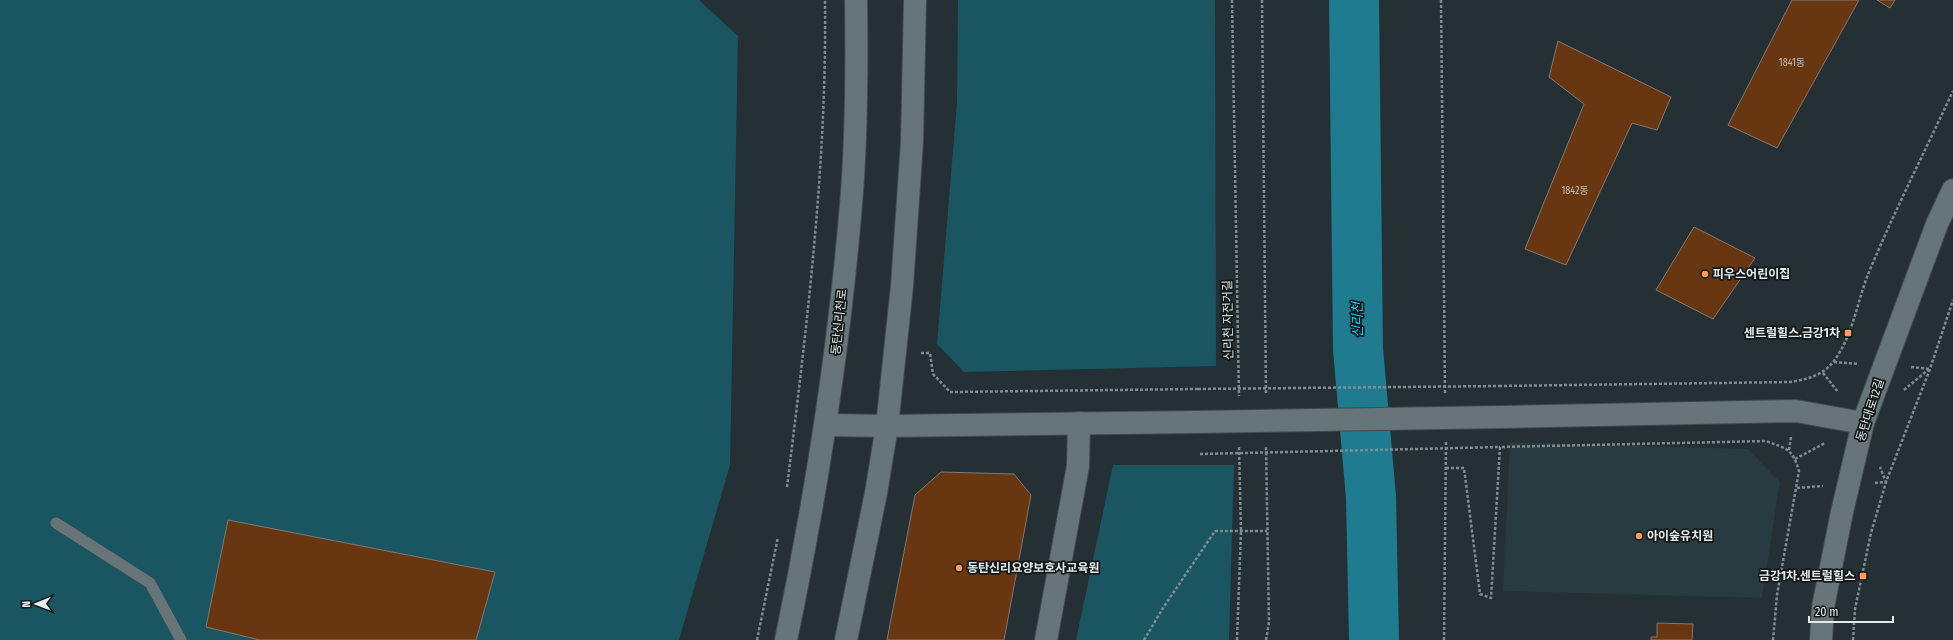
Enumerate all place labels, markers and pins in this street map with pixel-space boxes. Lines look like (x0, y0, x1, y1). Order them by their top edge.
place label: 피우스어린이집 (1713, 267, 1790, 281)
marker: 피우스어린이집 (1700, 269, 1710, 279)
place label: 센트럴힐스.금강1차 (1744, 326, 1840, 340)
marker: 센트럴힐스.금강1차 (1843, 328, 1853, 338)
place label: 아이숲유치원 (1647, 529, 1713, 543)
marker: 아이숲유치원 (1634, 531, 1644, 541)
place label: 동탄신리요양보호사교육원 (967, 561, 1099, 575)
marker: 동탄신리요양보호사교육원 (954, 563, 964, 573)
place label: 금강1차.센트럴힐스 (1759, 569, 1855, 583)
marker: 금강1차.센트럴힐스 (1858, 571, 1868, 581)

